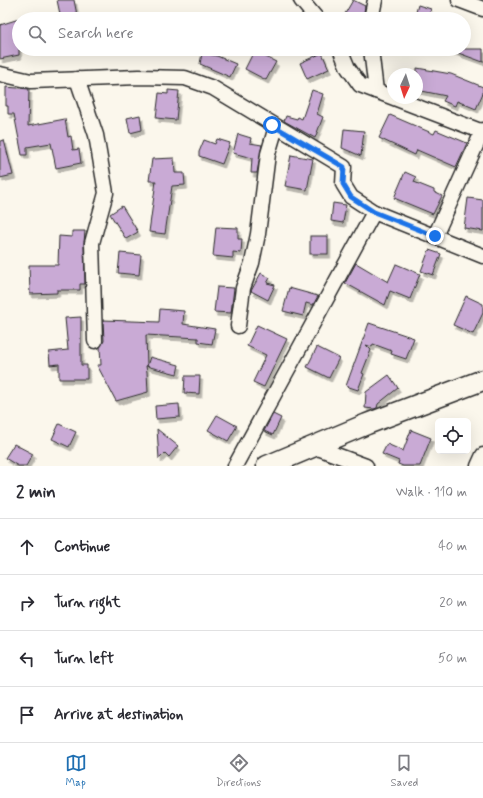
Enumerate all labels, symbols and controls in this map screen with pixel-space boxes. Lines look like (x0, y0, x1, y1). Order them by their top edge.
search box (12, 12, 471, 56)
icon: search (26, 23, 48, 45)
text: Search here (58, 24, 134, 44)
north arrow (387, 68, 423, 104)
route start (263, 116, 281, 134)
route end (426, 227, 444, 245)
map controls (435, 418, 471, 454)
button: locate (435, 418, 471, 454)
text: 2 min (16, 481, 56, 503)
text: Walk · 110 m (396, 484, 467, 501)
icon: ahead (16, 536, 38, 558)
text: Continue (54, 537, 110, 557)
text: 40 m (438, 538, 467, 555)
icon: right (16, 592, 38, 614)
text: Turn right (54, 593, 121, 613)
text: 20 m (439, 594, 467, 611)
icon: left (16, 648, 38, 670)
text: Turn left (54, 649, 114, 669)
text: 50 m (438, 650, 467, 667)
icon: arrive (16, 704, 38, 726)
text: Arrive at destination (54, 705, 183, 725)
tab: Map (65, 752, 87, 790)
tab: Directions (216, 752, 261, 790)
tab: Saved (391, 752, 418, 790)

